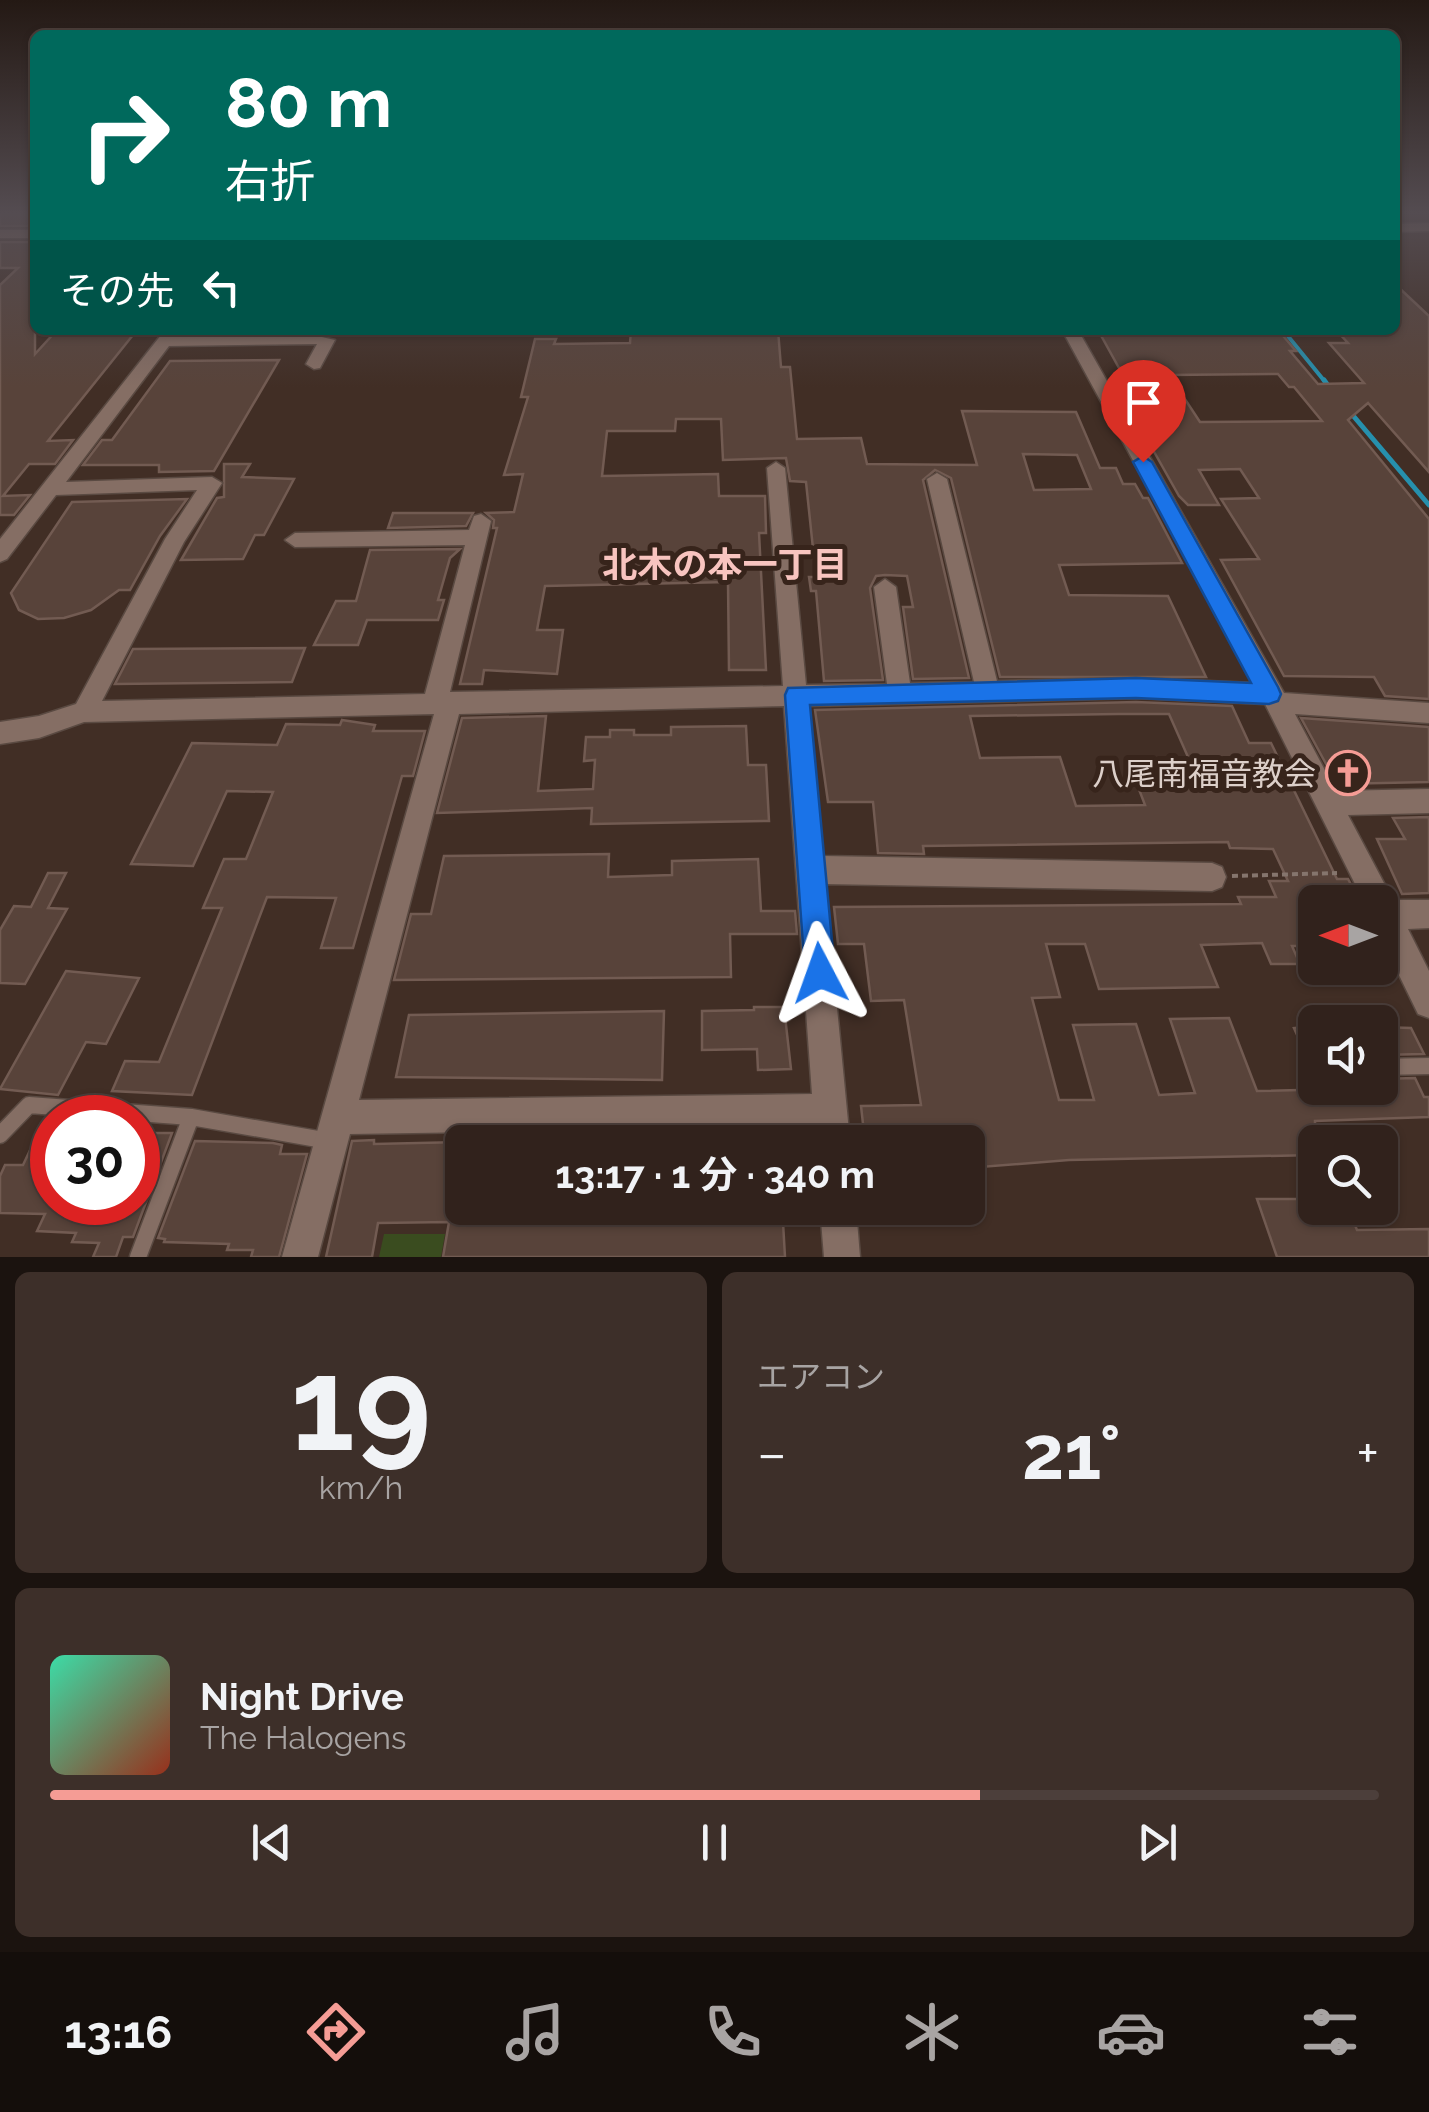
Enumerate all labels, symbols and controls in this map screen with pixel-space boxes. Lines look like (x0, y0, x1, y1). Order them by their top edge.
text: 80 m (225, 61, 392, 143)
icon: right (60, 70, 190, 200)
text: 右折 (225, 155, 315, 208)
icon: left (194, 260, 249, 315)
text: その先 (60, 268, 174, 313)
pin (1101, 360, 1186, 463)
icon: arrive (1116, 375, 1171, 430)
district label: 北木の本一丁目 (602, 544, 848, 585)
church icon: 八尾南福音教会 (1325, 750, 1371, 796)
place label: 八尾南福音教会 (1092, 755, 1316, 792)
north arrow (1298, 885, 1398, 985)
map controls (1298, 885, 1398, 1225)
position arrow (768, 921, 872, 1025)
button: sound (1298, 1005, 1398, 1105)
speed limit sign: 30 (30, 1095, 160, 1225)
button: search (1298, 1125, 1398, 1225)
text: 13:17 · 1 分 · 340 m (555, 1152, 875, 1197)
text: 19 (291, 1328, 431, 1480)
text: エアコン (757, 1358, 885, 1395)
text: 21° (1022, 1408, 1121, 1497)
text: − (757, 1421, 787, 1486)
text: + (1356, 1421, 1379, 1486)
text: km/h (319, 1469, 403, 1506)
text: Night Drive (200, 1674, 404, 1719)
text: The Halogens (200, 1719, 406, 1756)
icon: previous (244, 1815, 299, 1870)
icon: pause (687, 1815, 742, 1870)
icon: next (1130, 1815, 1185, 1870)
icon: directions (301, 1997, 371, 2067)
icon: music (500, 1997, 570, 2067)
icon: phone (698, 1997, 768, 2067)
icon: climate (897, 1997, 967, 2067)
icon: car (1096, 1997, 1166, 2067)
icon: filters (1295, 1997, 1365, 2067)
text: 13:16 (64, 2006, 172, 2059)

